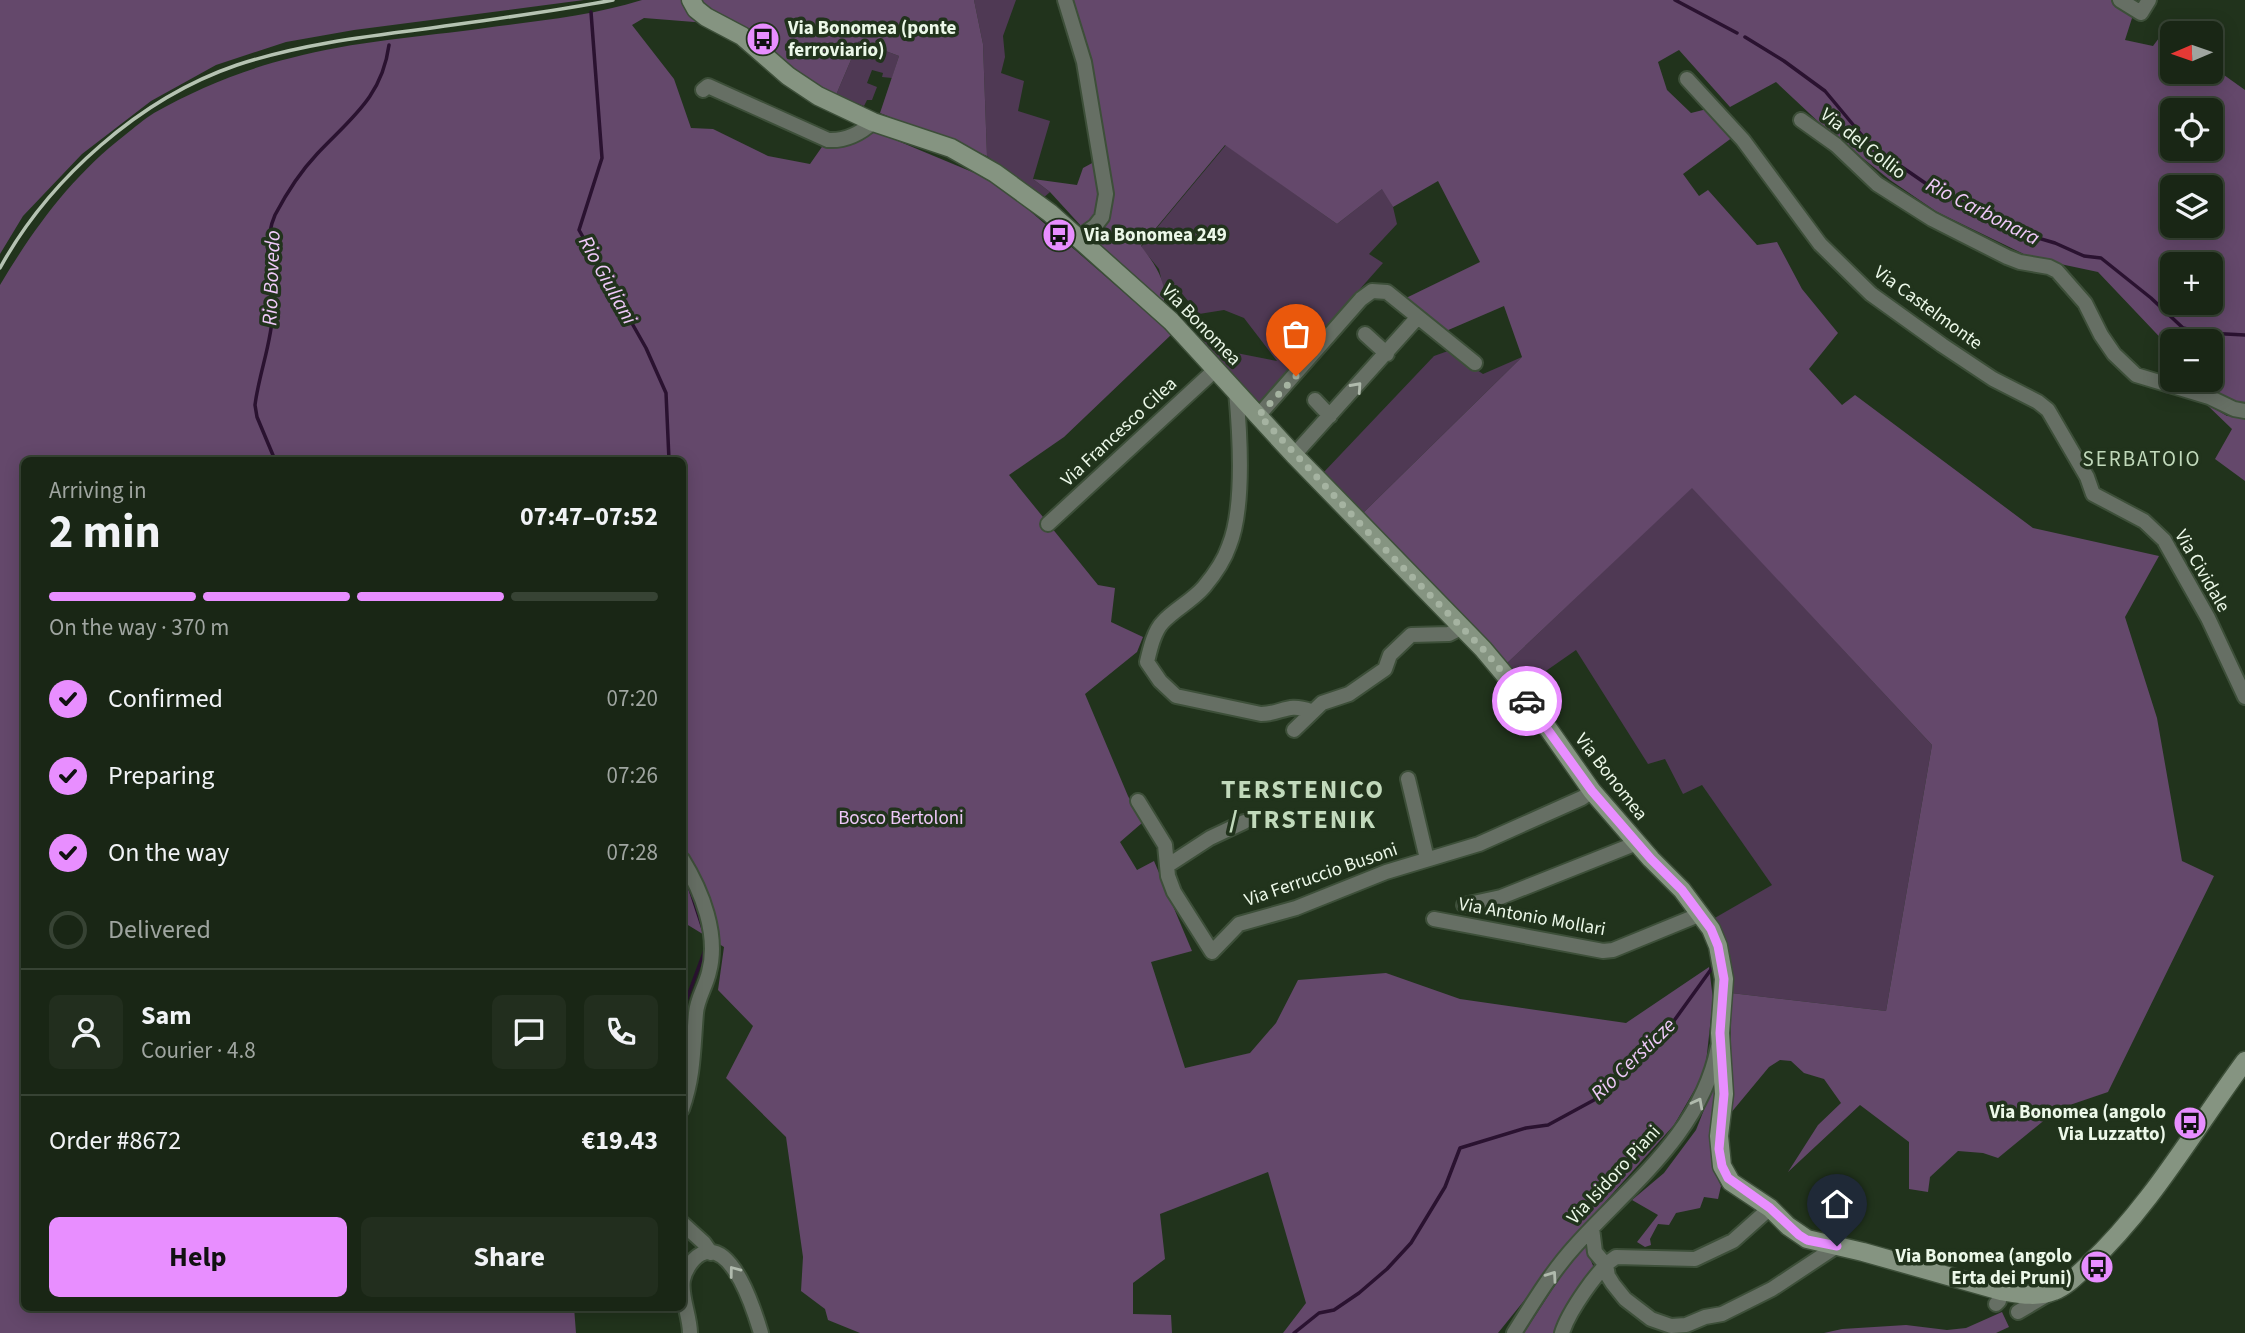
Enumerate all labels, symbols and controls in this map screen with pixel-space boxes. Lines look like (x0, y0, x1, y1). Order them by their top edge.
place label: Via Bonomea (ponte ferroviario) (787, 15, 957, 64)
bus stop icon: Via Bonomea (ponte ferroviario) (744, 20, 782, 58)
north arrow (2160, 21, 2222, 84)
map controls (2160, 21, 2223, 392)
button: locate (2160, 98, 2223, 161)
street label: Via del Collio (1814, 102, 1912, 186)
water label: Rio Carbonara (1921, 169, 2045, 253)
button: layers (2160, 175, 2223, 238)
bus stop icon: Via Bonomea 249 (1040, 216, 1078, 254)
place label: Via Bonomea 249 (1083, 222, 1227, 249)
water label: Rio Bovedo (254, 230, 288, 326)
water label: Rio Giuliani (571, 230, 645, 331)
button: + (2160, 252, 2223, 315)
street label: Via Castelmonte (1868, 259, 1988, 357)
street label: Via Bonomea (1155, 278, 1247, 372)
pin (1266, 304, 1326, 376)
icon: bag (1277, 315, 1315, 353)
button: − (2160, 329, 2223, 392)
street label: Via Francesco Cilea (1055, 371, 1183, 493)
one-way arrow (1349, 382, 1361, 395)
district label: SERBATOIO (2082, 444, 2202, 474)
text: Arriving in (49, 474, 147, 507)
text: 07:47–07:52 (520, 498, 658, 535)
text: 2 min (49, 500, 161, 565)
street label: Via Cividale (2167, 525, 2237, 617)
text: On the way · 370 m (49, 611, 229, 644)
courier (1492, 666, 1562, 736)
icon: check (49, 680, 87, 718)
text: Confirmed (108, 680, 223, 717)
text: 07:20 (607, 682, 658, 715)
icon: car (1508, 682, 1546, 720)
street label: Via Bonomea (1568, 728, 1654, 826)
icon: check (49, 757, 87, 795)
text: Preparing (108, 757, 214, 794)
text: 07:26 (607, 759, 658, 792)
district label: TERSTENICO / TRSTENIK (1221, 771, 1385, 838)
park label: Bosco Bertoloni (838, 805, 964, 832)
icon: check (49, 834, 87, 872)
text: On the way (108, 834, 229, 871)
text: 07:28 (607, 836, 658, 869)
street label: Via Ferruccio Busoni (1241, 836, 1401, 914)
street label: Via Antonio Mollari (1456, 891, 1608, 943)
text: Delivered (108, 911, 211, 948)
button: person (49, 995, 123, 1069)
button: chat (492, 995, 566, 1069)
button: phone (584, 995, 658, 1069)
text: Sam (141, 997, 191, 1034)
water label: Rio Cersticze (1584, 1011, 1682, 1107)
text: Courier · 4.8 (141, 1034, 256, 1067)
one-way arrow (1690, 1098, 1704, 1111)
place label: Via Bonomea (angolo Via Luzzatto) (1988, 1099, 2166, 1148)
bus stop icon: Via Bonomea (angolo Via Luzzatto) (2171, 1104, 2209, 1142)
street label: Via Isidoro Piani (1561, 1119, 1667, 1231)
text: Order #8672 (49, 1122, 181, 1159)
text: €19.43 (582, 1122, 658, 1159)
pin (1807, 1174, 1867, 1246)
icon: home (1818, 1185, 1856, 1223)
button: Help (49, 1217, 347, 1297)
button: Share (361, 1217, 658, 1297)
place label: Via Bonomea (angolo Erta dei Pruni) (1894, 1243, 2072, 1292)
bus stop icon: Via Bonomea (angolo Erta dei Pruni) (2078, 1248, 2116, 1286)
one-way arrow (730, 1266, 742, 1278)
one-way arrow (1544, 1271, 1556, 1284)

